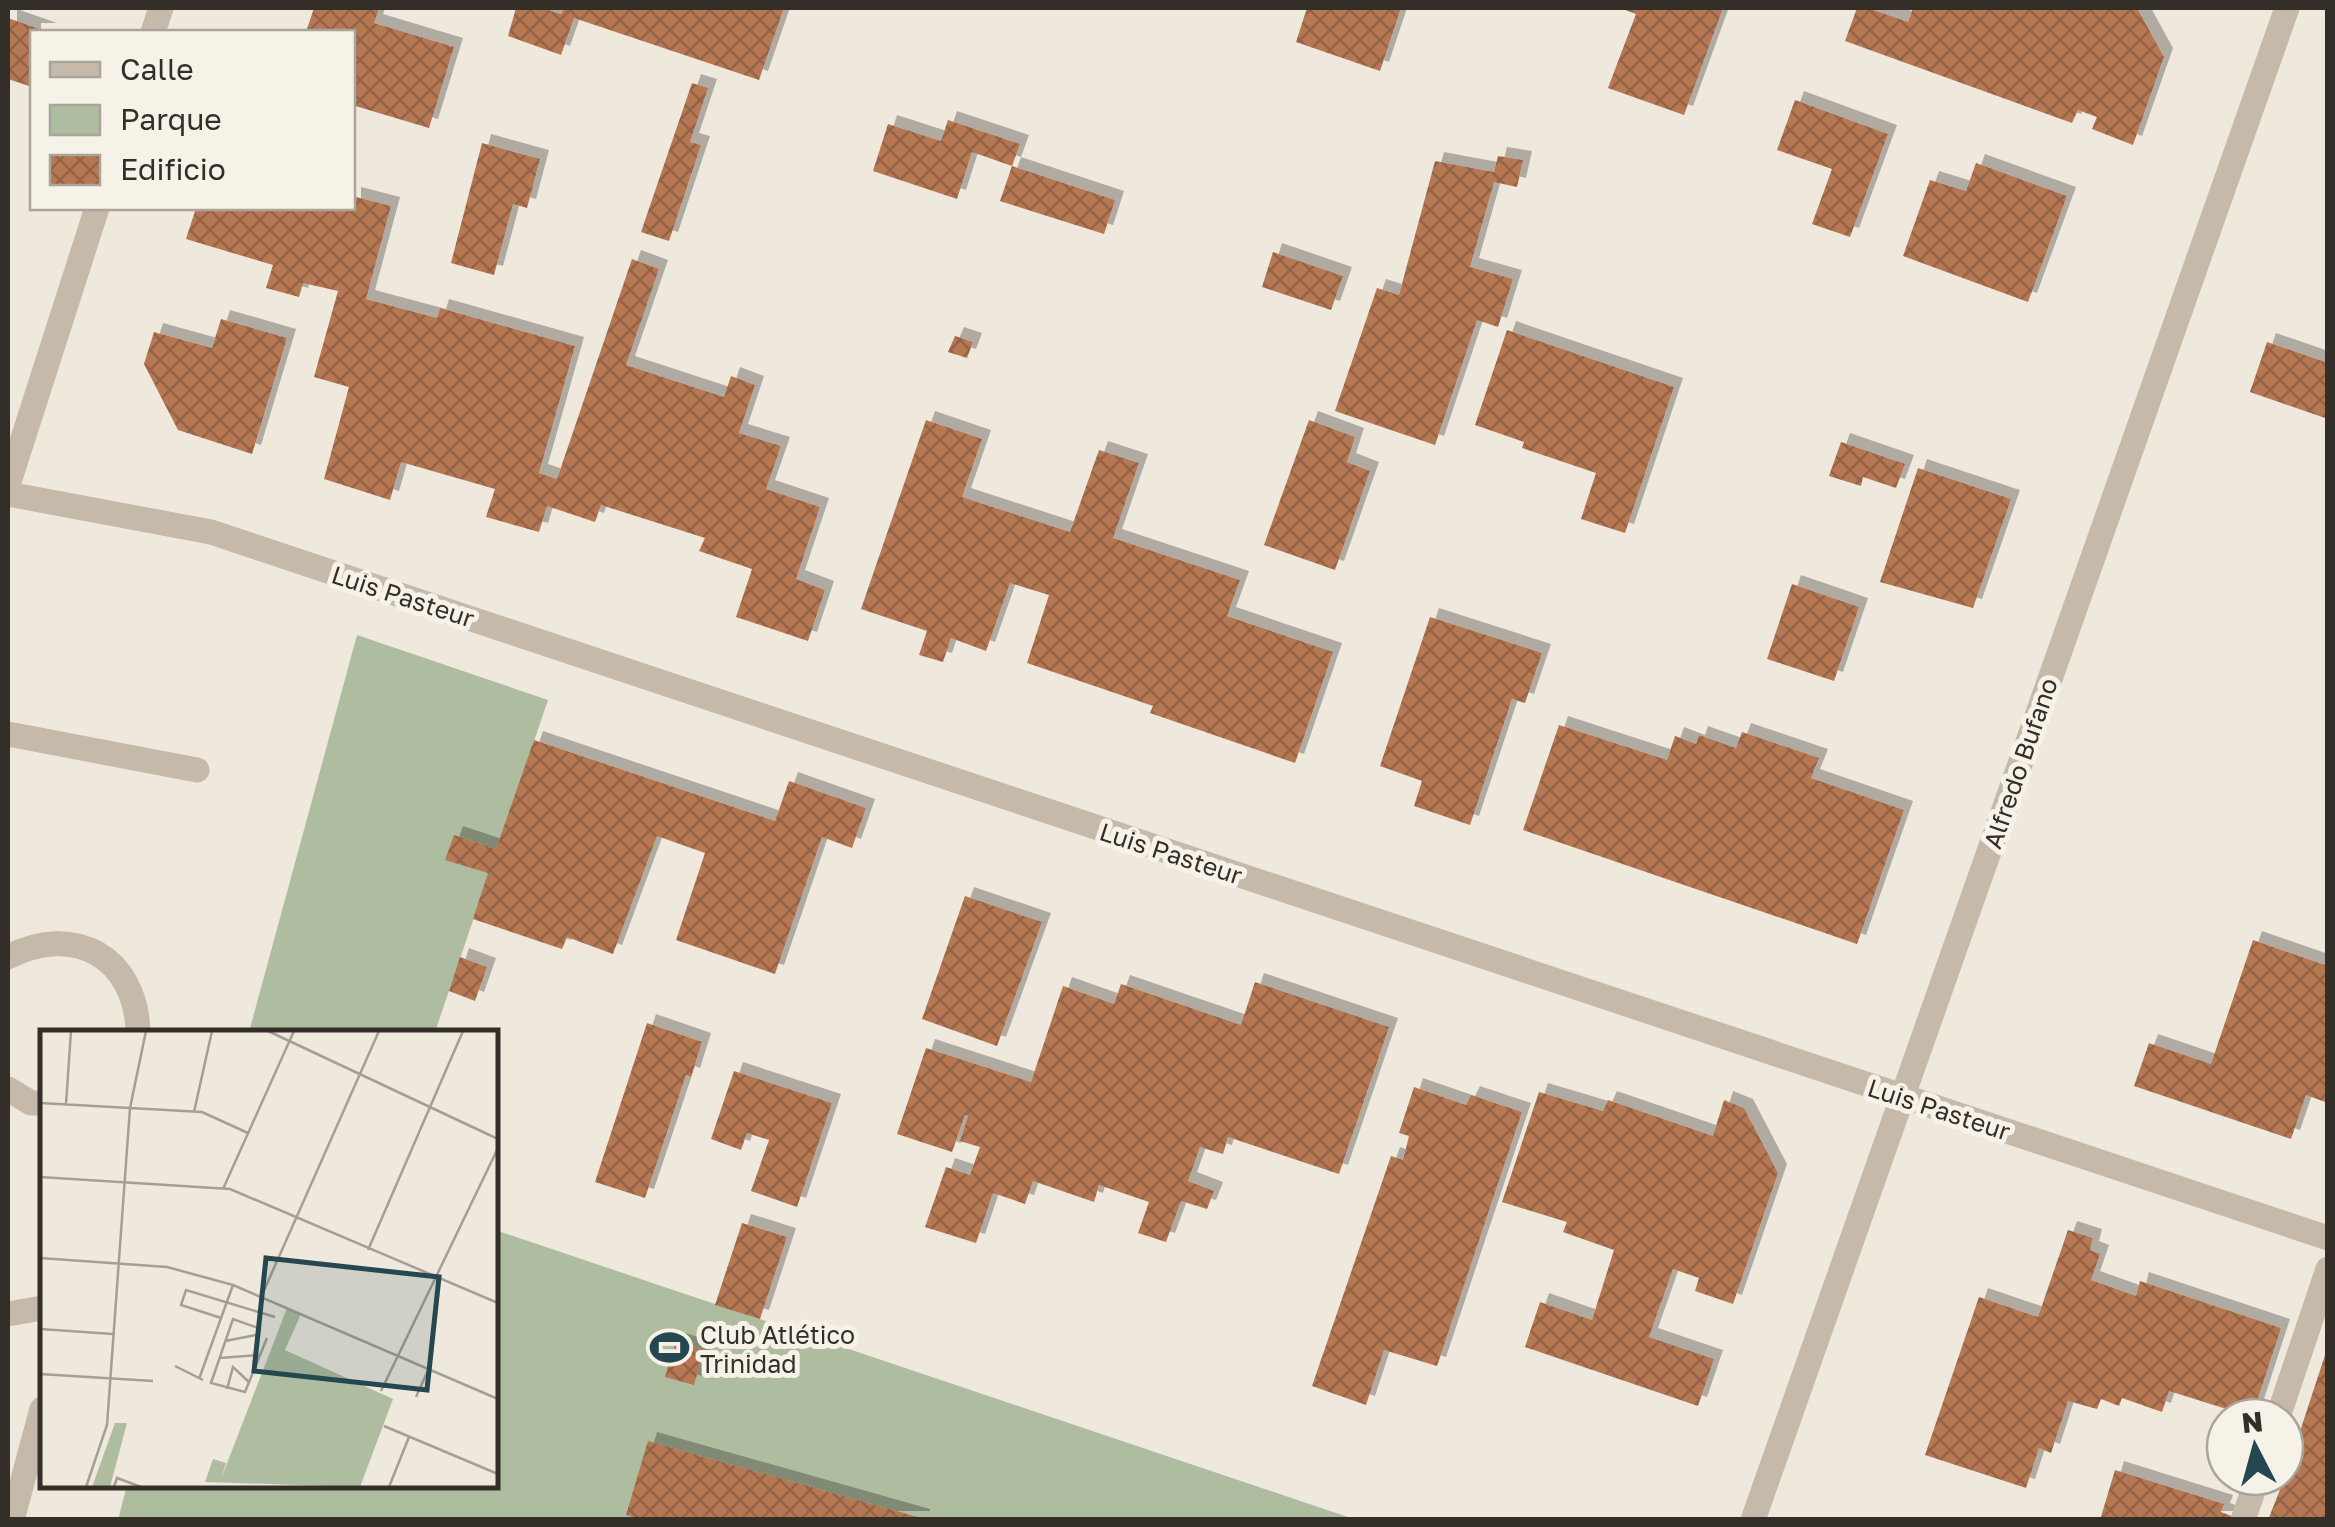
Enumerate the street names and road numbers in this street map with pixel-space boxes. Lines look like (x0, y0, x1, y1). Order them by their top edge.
street label: Luis Pasteur (328, 558, 478, 634)
street label: Alfredo Bufano (1976, 674, 2064, 852)
street label: Luis Pasteur (1096, 815, 1246, 891)
street label: Luis Pasteur (1864, 1071, 2014, 1147)

